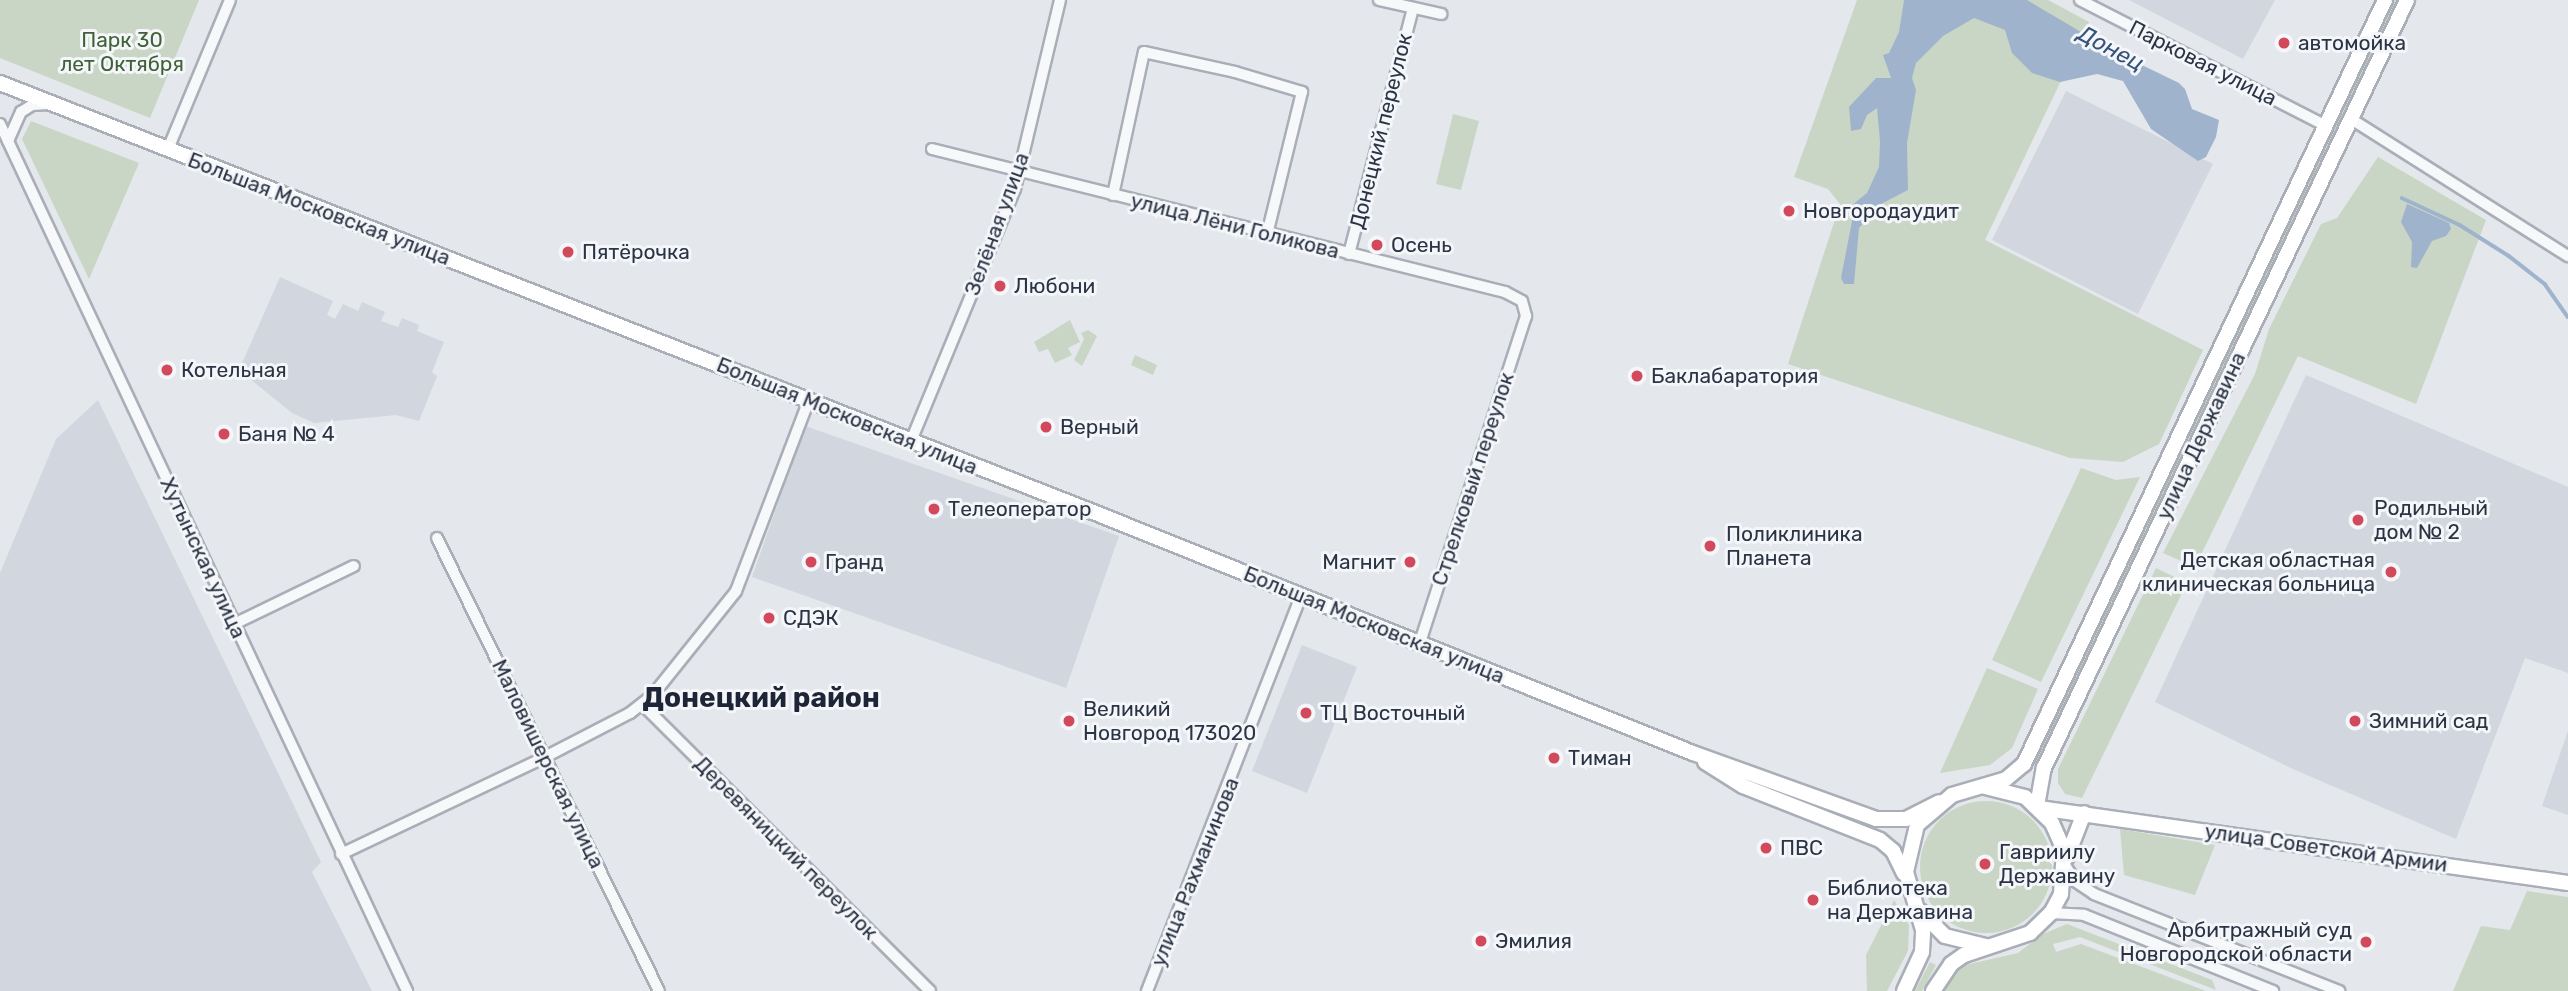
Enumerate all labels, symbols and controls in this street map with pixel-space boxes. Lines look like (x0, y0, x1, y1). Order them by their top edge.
street label: Парковая улица (2125, 15, 2281, 111)
water label: Донец (2073, 19, 2149, 77)
park label: Парк 30 лет Октября (60, 27, 184, 77)
place label: автомойка (2298, 30, 2406, 56)
street label: Донецкий переулок (1344, 31, 1418, 231)
marker: автомойка (2276, 35, 2292, 51)
street label: Большая Московская улица (184, 147, 454, 271)
street label: Зелёная улица (960, 149, 1034, 299)
street label: улица Лёни Голикова (1128, 188, 1342, 264)
place label: Новгородаудит (1803, 198, 1959, 224)
marker: Новгородаудит (1781, 203, 1797, 219)
place label: Осень (1391, 232, 1452, 258)
marker: Осень (1369, 237, 1385, 253)
place label: Пятёрочка (582, 239, 690, 265)
marker: Пятёрочка (560, 244, 576, 260)
place label: Любони (1014, 273, 1095, 299)
marker: Любони (992, 278, 1008, 294)
street label: улица Державина (2151, 348, 2251, 524)
street label: Большая Московская улица (713, 352, 981, 480)
place label: Котельная (181, 357, 287, 383)
marker: Котельная (159, 362, 175, 378)
place label: Баклабаратория (1651, 363, 1819, 389)
marker: Баклабаратория (1629, 368, 1645, 384)
street label: Стрелковый переулок (1427, 369, 1519, 589)
place label: Верный (1060, 414, 1139, 440)
marker: Верный (1038, 419, 1054, 435)
place label: Баня № 4 (238, 421, 335, 447)
marker: Баня № 4 (216, 426, 232, 442)
street label: Хутынская улица (155, 474, 251, 642)
place label: Родильный дом № 2 (2374, 495, 2488, 545)
place label: Телеоператор (948, 496, 1091, 522)
marker: Телеоператор (926, 501, 942, 517)
marker: Родильный дом № 2 (2348, 510, 2368, 530)
place label: Поликлиника Планета (1726, 521, 1862, 571)
marker: Поликлиника Планета (1700, 536, 1720, 556)
place label: Детская областная клиническая больница (2142, 547, 2375, 597)
place label: Гранд (825, 549, 884, 575)
place label: Магнит (1322, 549, 1396, 575)
marker: Гранд (803, 554, 819, 570)
marker: Магнит (1402, 554, 1418, 570)
street label: Большая Московская улица (1240, 561, 1508, 689)
marker: Детская областная клиническая больница (2381, 562, 2401, 582)
place label: СДЭК (783, 605, 839, 631)
marker: СДЭК (761, 610, 777, 626)
street label: Маловишерская улица (486, 655, 610, 873)
district label: Донецкий район (642, 681, 880, 715)
place label: Великий Новгород 173020 (1083, 696, 1256, 746)
place label: ТЦ Восточный (1320, 700, 1465, 726)
marker: ТЦ Восточный (1298, 705, 1314, 721)
place label: Зимний сад (2369, 708, 2488, 734)
marker: Великий Новгород 173020 (1061, 713, 1077, 729)
marker: Зимний сад (2347, 713, 2363, 729)
place label: Тиман (1568, 745, 1632, 771)
marker: Тиман (1546, 750, 1562, 766)
street label: Деревяницкий переулок (689, 751, 883, 945)
street label: улица Рахманинова (1146, 774, 1244, 970)
street label: улица Советской Армии (2203, 818, 2449, 878)
place label: ПВС (1780, 835, 1823, 861)
place label: Гавриилу Державину (1999, 839, 2115, 889)
marker: ПВС (1758, 840, 1774, 856)
marker: Гавриилу Державину (1977, 856, 1993, 872)
place label: Библиотека на Державина (1827, 875, 1973, 925)
marker: Библиотека на Державина (1805, 892, 1821, 908)
place label: Арбитражный суд Новгородской области (2120, 917, 2352, 967)
place label: Эмилия (1495, 928, 1572, 954)
marker: Эмилия (1473, 933, 1489, 949)
marker: Арбитражный суд Новгородской области (2358, 934, 2374, 950)

